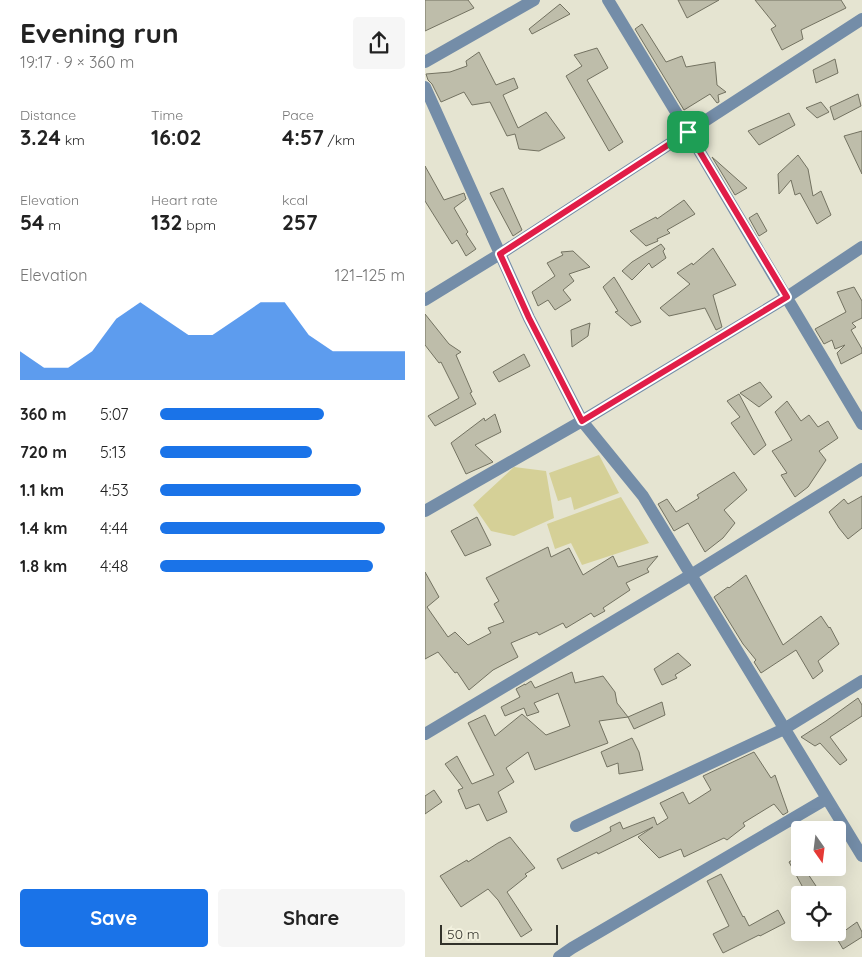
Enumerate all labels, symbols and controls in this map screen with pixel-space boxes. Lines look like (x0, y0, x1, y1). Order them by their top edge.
text: Evening run (20, 15, 179, 50)
button: share (353, 17, 405, 69)
text: 19:17 · 9 × 360 m (20, 52, 134, 72)
text: Distance (20, 106, 76, 124)
text: Time (151, 106, 183, 124)
text: Pace (282, 106, 314, 124)
pin (667, 111, 709, 153)
icon: arrive (674, 118, 702, 146)
text: 3.24 (20, 124, 61, 150)
text: 16:02 (151, 124, 201, 150)
text: 4:57 (282, 124, 324, 150)
text: km (61, 131, 85, 149)
text: /km (324, 131, 355, 149)
text: Elevation (20, 191, 79, 209)
text: Heart rate (151, 191, 218, 209)
text: kcal (282, 191, 308, 209)
text: 54 (20, 209, 44, 235)
text: 132 (151, 209, 182, 235)
text: 257 (282, 209, 318, 235)
text: m (44, 216, 61, 234)
text: bpm (182, 216, 216, 234)
text: Elevation (20, 265, 87, 285)
text: 121–125 m (334, 265, 405, 285)
text: 360 m (20, 404, 67, 424)
text: 5:07 (100, 404, 129, 424)
text: 720 m (20, 442, 67, 462)
text: 5:13 (100, 442, 126, 462)
text: 1.1 km (20, 480, 64, 500)
text: 4:53 (100, 480, 129, 500)
text: 1.4 km (20, 518, 67, 538)
text: 4:44 (100, 518, 128, 538)
text: 1.8 km (20, 556, 67, 576)
text: 4:48 (100, 556, 129, 576)
north arrow (791, 821, 846, 876)
map controls (791, 821, 846, 941)
button: locate (791, 886, 846, 941)
button: Save (20, 889, 208, 947)
button: Share (218, 889, 405, 947)
scale bar (440, 922, 557, 945)
text: 50 m (447, 925, 480, 943)

